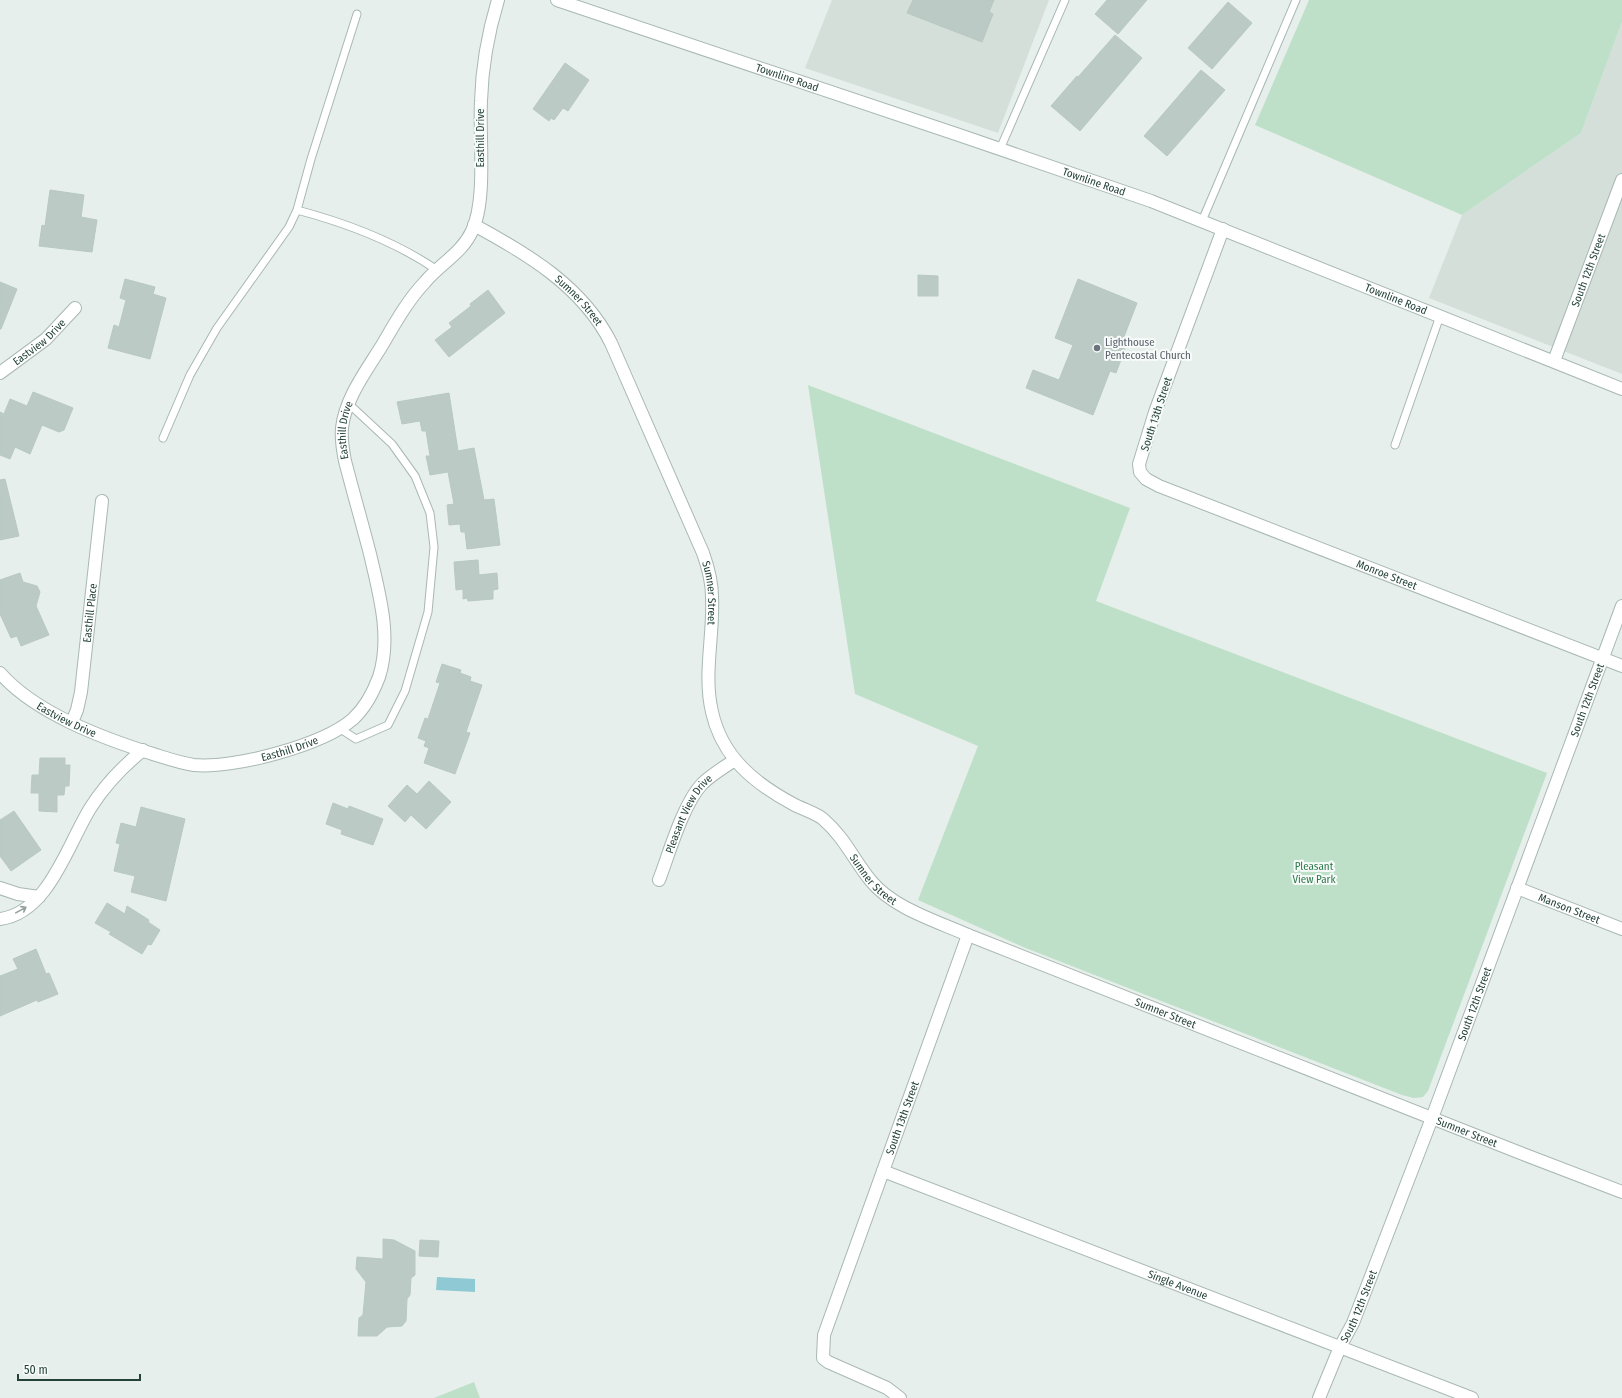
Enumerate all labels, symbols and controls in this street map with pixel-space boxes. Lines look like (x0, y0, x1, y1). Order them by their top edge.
street label: Townline Road (754, 61, 820, 94)
street label: Easthill Drive (474, 109, 487, 167)
street label: Townline Road (1061, 165, 1127, 199)
street label: South 12th Street (1569, 232, 1608, 309)
street label: Sumner Street (552, 273, 605, 329)
street label: Townline Road (1363, 281, 1429, 318)
street label: Eastview Drive (11, 316, 68, 368)
place label: Lighthouse Pentecostal Church (1105, 336, 1191, 362)
marker: Lighthouse Pentecostal Church (1092, 343, 1102, 353)
street label: South 13th Street (1138, 375, 1175, 453)
street label: Easthill Drive (336, 399, 356, 461)
street label: Monroe Street (1354, 557, 1419, 593)
street label: Sumner Street (699, 559, 718, 626)
street label: Easthill Place (80, 583, 100, 643)
street label: South 12th Street (1568, 661, 1607, 739)
street label: Eastview Drive (34, 699, 98, 740)
street label: Easthill Drive (260, 734, 320, 764)
street label: Pleasant View Drive (663, 772, 715, 855)
street label: Sumner Street (847, 852, 899, 908)
park label: Pleasant View Park (1292, 860, 1336, 886)
street label: Manson Street (1536, 891, 1602, 927)
one-way arrow (15, 906, 27, 914)
street label: South 12th Street (1455, 965, 1495, 1042)
street label: Sumner Street (1133, 996, 1198, 1031)
street label: South 13th Street (883, 1079, 922, 1157)
street label: Sumner Street (1434, 1114, 1499, 1150)
street label: Single Avenue (1146, 1268, 1210, 1303)
street label: South 12th Street (1338, 1268, 1380, 1345)
scale bar (18, 1356, 140, 1382)
text: 50 m (24, 1363, 48, 1377)

